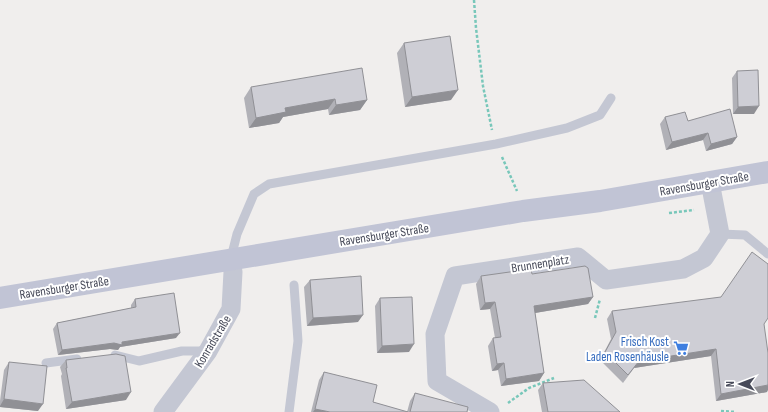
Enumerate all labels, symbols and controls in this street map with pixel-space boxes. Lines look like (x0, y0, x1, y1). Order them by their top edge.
street label: Ravensburger Straße (658, 168, 750, 200)
street label: Ravensburger Straße (338, 220, 430, 250)
street label: Brunnenplatz (510, 251, 571, 276)
street label: Ravensburger Straße (18, 273, 110, 303)
street label: Konradstraße (191, 312, 235, 371)
place label: Frisch Kost Laden Rosenhäusle (586, 334, 669, 365)
supermarket icon: Frisch Kost Laden Rosenhäusle (672, 339, 690, 357)
north arrow (720, 364, 760, 404)
text: N (724, 381, 737, 387)

